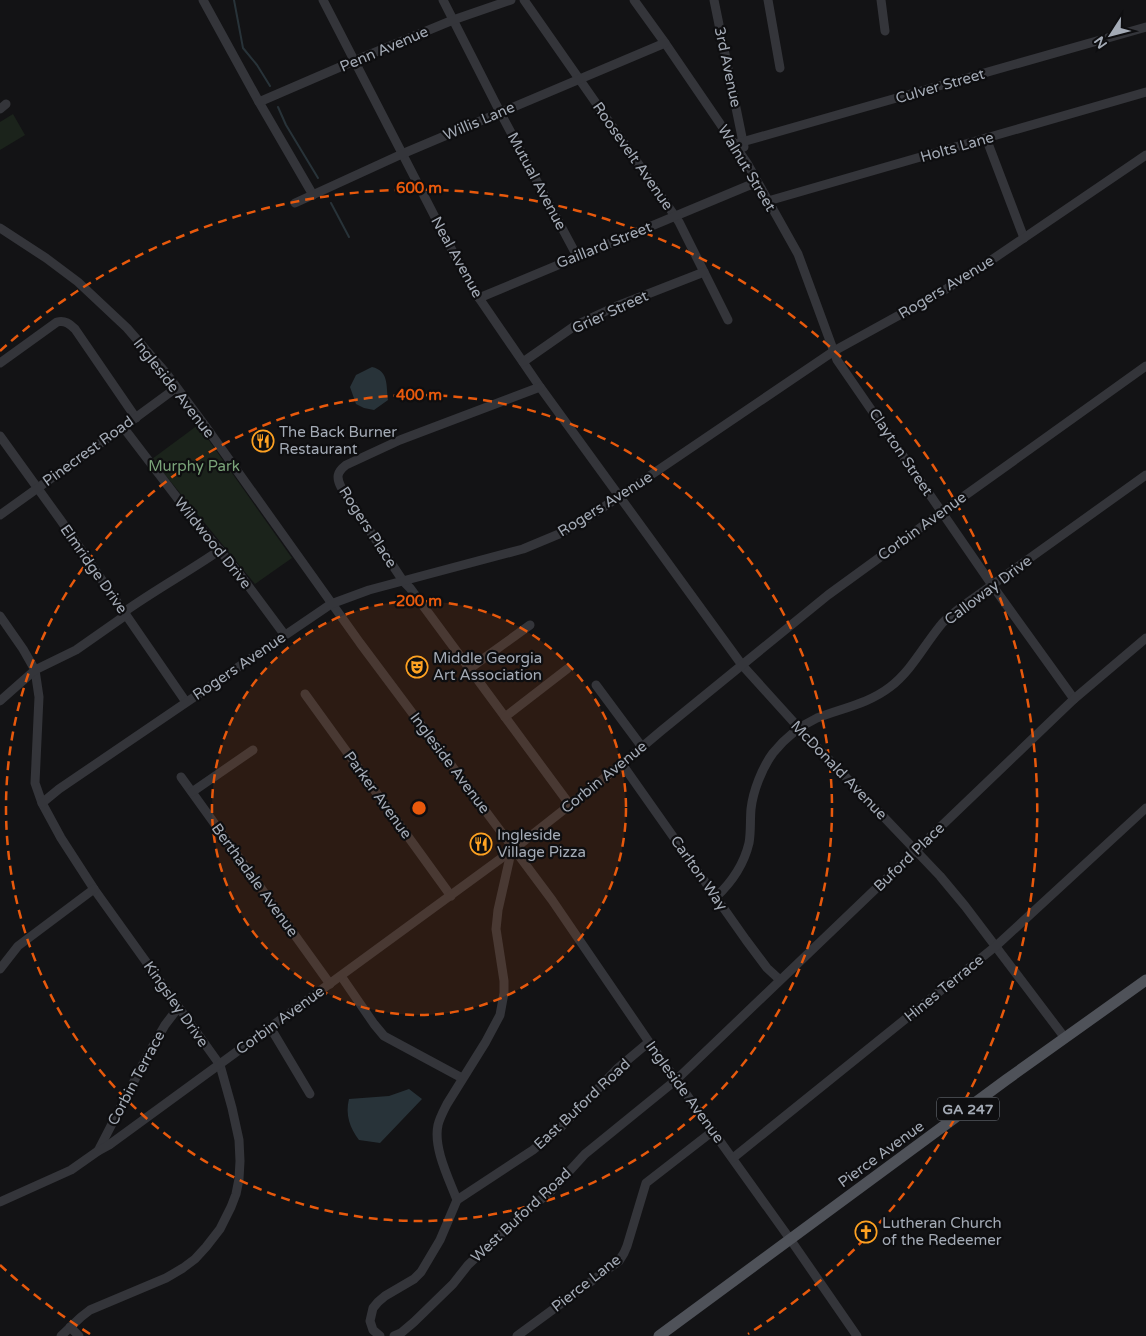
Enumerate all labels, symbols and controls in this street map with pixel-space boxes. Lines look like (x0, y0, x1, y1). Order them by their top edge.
north arrow (1086, 10, 1136, 60)
street label: Penn Avenue (337, 22, 431, 76)
street label: 3rd Avenue (711, 25, 745, 109)
text: N (1091, 33, 1111, 52)
street label: Culver Street (893, 65, 987, 107)
street label: Willis Lane (441, 98, 517, 144)
street label: Roosevelt Avenue (589, 98, 677, 214)
street label: Walnut Street (714, 122, 780, 215)
street label: Holts Lane (918, 128, 996, 166)
street label: Mutual Avenue (504, 129, 570, 233)
text: 600 m (396, 179, 442, 197)
street label: Neal Avenue (427, 213, 487, 301)
street label: Gaillard Street (554, 218, 655, 272)
street label: Rogers Avenue (895, 251, 997, 323)
street label: Grier Street (569, 286, 651, 337)
street label: Ingleside Avenue (130, 335, 218, 441)
text: 400 m (396, 386, 442, 404)
street label: Clayton Street (865, 405, 937, 499)
street label: Pinecrest Road (39, 412, 137, 490)
place label: The Back Burner Restaurant (279, 423, 397, 458)
restaurant icon: The Back Burner Restaurant (251, 429, 275, 453)
park label: Murphy Park (148, 457, 240, 475)
street label: Rogers Avenue (554, 468, 656, 540)
street label: Rogers Place (335, 483, 401, 571)
street label: Corbin Avenue (874, 488, 970, 564)
street label: Wildwood Drive (171, 494, 255, 592)
street label: Elmridge Drive (57, 521, 131, 617)
street label: Calloway Drive (941, 551, 1035, 629)
text: 200 m (396, 592, 442, 610)
street label: Rogers Avenue (189, 628, 289, 704)
place label: Middle Georgia Art Association (433, 649, 542, 684)
theatre icon: Middle Georgia Art Association (405, 655, 429, 679)
street label: Ingleside Avenue (406, 709, 494, 817)
street label: McDonald Avenue (787, 717, 891, 823)
street label: Corbin Avenue (558, 737, 650, 817)
street label: Parker Avenue (340, 748, 416, 842)
centre of rings (410, 799, 428, 817)
street label: Buford Place (870, 819, 948, 895)
street label: Berthadale Avenue (208, 820, 302, 940)
place label: Ingleside Village Pizza (497, 826, 586, 861)
restaurant icon: Ingleside Village Pizza (469, 832, 493, 856)
street label: Carlton Way (667, 832, 731, 914)
street label: Hines Terrace (901, 951, 987, 1025)
street label: Kingsley Drive (140, 958, 212, 1050)
street label: Corbin Avenue (232, 982, 328, 1058)
street label: Corbin Terrace (104, 1028, 168, 1128)
street label: Ingleside Avenue (642, 1038, 728, 1146)
street label: East Buford Road (530, 1055, 634, 1153)
road number: GA 247 (937, 1098, 999, 1120)
street label: Pierce Avenue (835, 1117, 927, 1191)
street label: West Buford Road (467, 1164, 575, 1266)
place label: Lutheran Church of the Redeemer (882, 1214, 1002, 1249)
church icon: Lutheran Church of the Redeemer (854, 1220, 878, 1244)
street label: Pierce Lane (548, 1250, 624, 1316)

